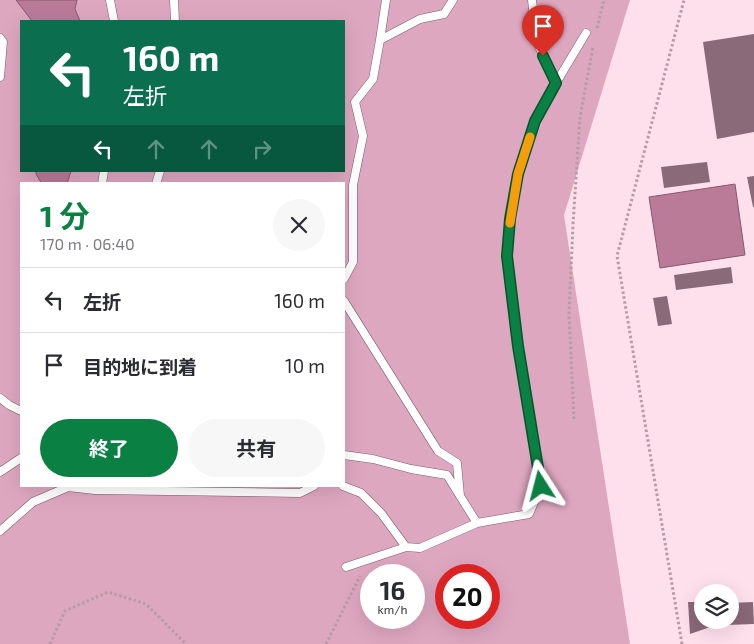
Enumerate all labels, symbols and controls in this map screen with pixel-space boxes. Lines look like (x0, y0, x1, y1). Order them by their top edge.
pin (522, 5, 564, 56)
icon: arrive (529, 12, 557, 40)
text: 160 m (123, 36, 219, 78)
icon: left (40, 40, 105, 105)
text: 左折 (123, 82, 167, 108)
icon: left (89, 135, 117, 163)
icon: ahead (142, 135, 170, 163)
icon: ahead (195, 135, 223, 163)
icon: right (248, 135, 276, 163)
text: 1 分 (40, 197, 89, 233)
button: close (273, 199, 325, 251)
text: 170 m · 06:40 (40, 234, 135, 253)
icon: left (40, 286, 68, 314)
text: 160 m (274, 289, 325, 312)
text: 左折 (83, 290, 121, 313)
icon: arrive (40, 351, 68, 379)
text: 10 m (285, 354, 325, 377)
text: 目的地に到着 (83, 355, 197, 378)
button: 終了 (40, 419, 178, 477)
button: 共有 (188, 419, 325, 477)
position arrow (514, 459, 566, 511)
speed limit sign: 20 (435, 564, 500, 629)
text: 16 (380, 575, 405, 605)
map controls (694, 584, 739, 629)
button: layers (694, 584, 739, 629)
text: km/h (378, 602, 407, 616)

